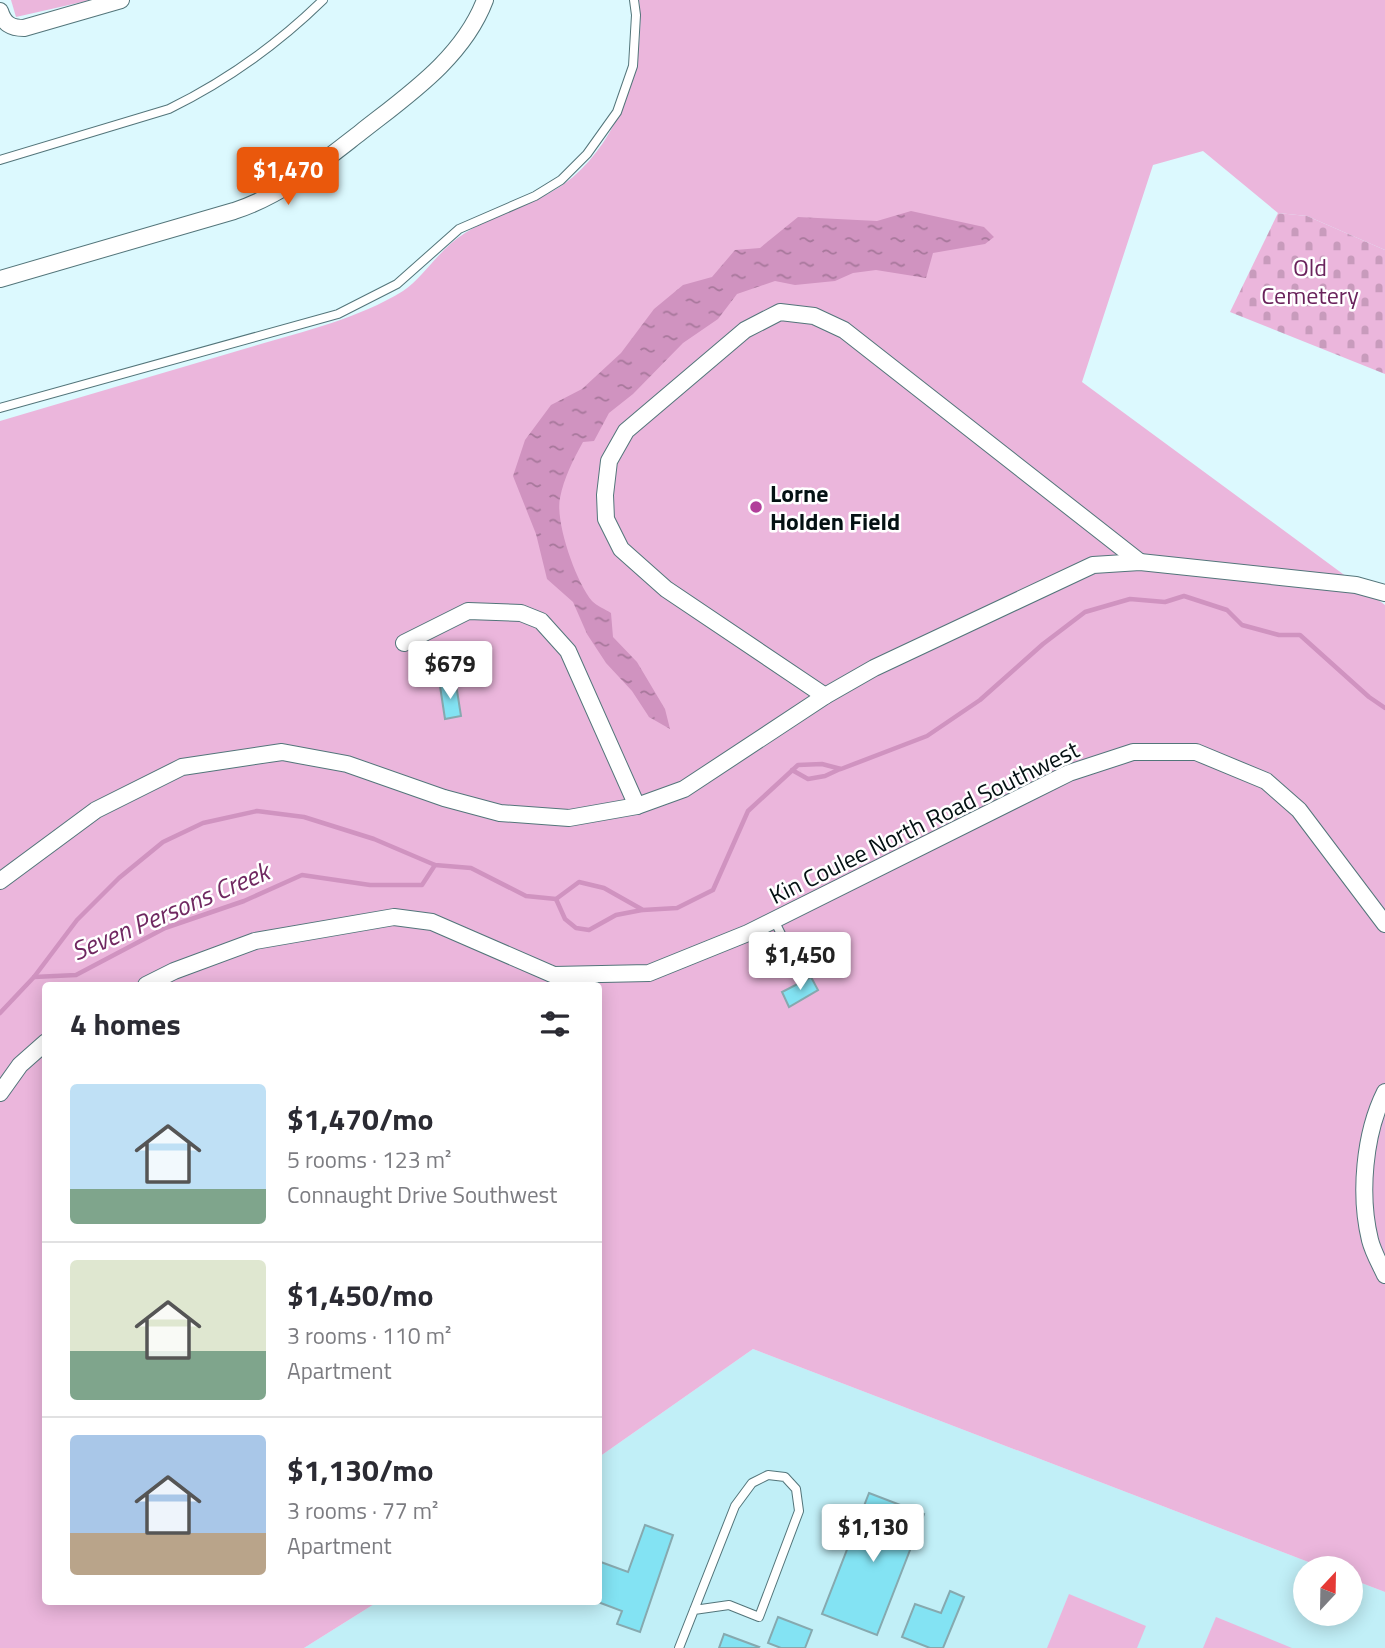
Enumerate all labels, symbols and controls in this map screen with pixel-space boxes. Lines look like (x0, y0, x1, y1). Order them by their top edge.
pin: $1,470 (231, 148, 345, 207)
text: $1,470 (253, 152, 323, 187)
park label: Old Cemetery (1261, 249, 1359, 313)
place label: Lorne Holden Field (770, 475, 900, 539)
marker: Lorne Holden Field (748, 499, 764, 515)
pin: $679 (409, 642, 491, 701)
text: $679 (424, 646, 476, 681)
street label: Kin Coulee North Road Southwest (763, 731, 1086, 913)
water label: Seven Persons Creek (65, 850, 278, 970)
pin: $1,450 (743, 932, 857, 992)
text: $1,450 (765, 937, 835, 972)
text: 4 homes (70, 1001, 181, 1047)
icon: filters (536, 1005, 574, 1043)
text: $1,470/mo (287, 1096, 433, 1142)
icon: home (126, 1112, 210, 1196)
text: 5 rooms · 123 m² (287, 1142, 451, 1177)
text: Connaught Drive Southwest (287, 1177, 557, 1212)
text: $1,450/mo (287, 1272, 433, 1318)
icon: home (126, 1288, 210, 1372)
text: 3 rooms · 110 m² (287, 1318, 451, 1353)
text: Apartment (287, 1353, 392, 1388)
text: $1,130/mo (287, 1447, 433, 1493)
icon: home (126, 1463, 210, 1547)
text: 3 rooms · 77 m² (287, 1493, 438, 1528)
pin: $1,130 (816, 1504, 930, 1564)
text: $1,130 (838, 1509, 908, 1544)
text: Apartment (287, 1528, 392, 1563)
north arrow (1293, 1556, 1363, 1626)
map controls (1293, 1556, 1363, 1626)

